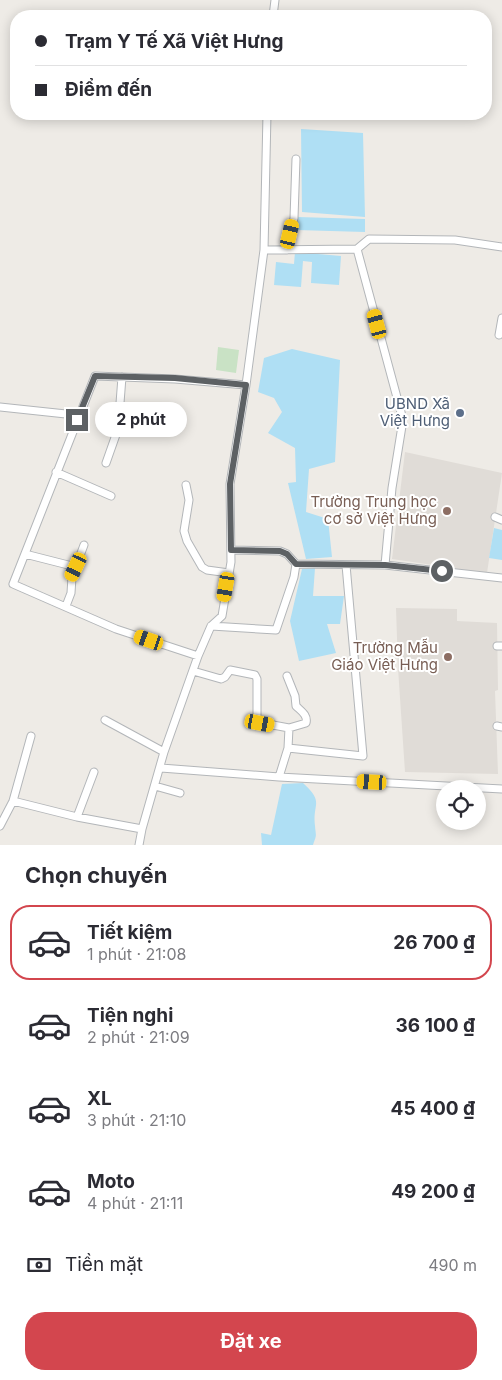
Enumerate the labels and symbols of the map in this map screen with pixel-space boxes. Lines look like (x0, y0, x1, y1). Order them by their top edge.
car (279, 218, 300, 250)
car (365, 308, 388, 340)
place label: UBND Xã Việt Hưng (380, 394, 450, 430)
callout: 2 phút (94, 402, 187, 438)
marker: UBND Xã Việt Hưng (454, 407, 466, 419)
route end (66, 409, 88, 431)
place label: Trường Trung học cơ sở Việt Hưng (310, 492, 437, 528)
marker: Trường Trung học cơ sở Việt Hưng (441, 505, 453, 517)
car (62, 550, 89, 584)
route start (431, 560, 453, 582)
car (216, 571, 235, 603)
car (132, 628, 165, 652)
place label: Trường Mẫu Giáo Việt Hưng (331, 638, 438, 674)
marker: Trường Mẫu Giáo Việt Hưng (442, 651, 454, 663)
car (243, 713, 276, 733)
car (356, 774, 387, 790)

